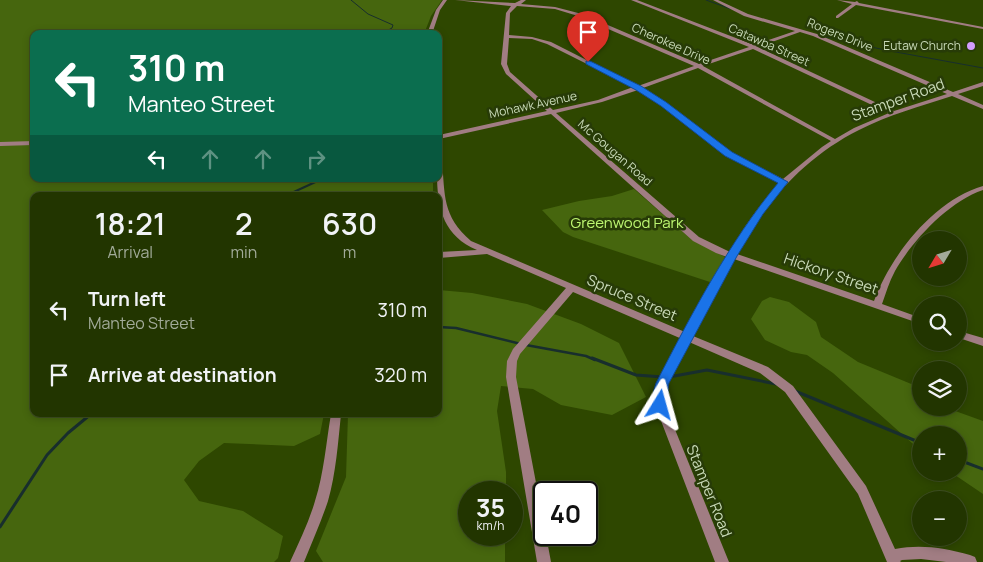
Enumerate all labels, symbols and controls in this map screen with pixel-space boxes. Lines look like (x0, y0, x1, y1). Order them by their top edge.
pin (567, 11, 609, 62)
street label: Rogers Drive (805, 14, 876, 55)
icon: arrive (574, 18, 602, 46)
street label: Cherokee Drive (629, 19, 713, 68)
street label: Catawba Street (726, 19, 813, 70)
place label: Eutaw Church (883, 37, 961, 54)
marker: Eutaw Church (965, 40, 977, 52)
text: 310 m (128, 44, 225, 92)
icon: left (45, 50, 110, 115)
street label: Stamper Road (848, 73, 947, 126)
street label: Mohawk Avenue (487, 87, 578, 122)
text: Manteo Street (128, 89, 275, 119)
street label: Mc Gougan Road (574, 116, 656, 190)
icon: left (143, 145, 171, 173)
icon: ahead (196, 145, 224, 173)
icon: ahead (249, 145, 277, 173)
icon: right (302, 145, 330, 173)
text: 18:21 (95, 203, 166, 244)
text: 2 (235, 203, 253, 244)
text: 630 (322, 203, 377, 244)
park label: Greenwood Park (571, 212, 684, 233)
north arrow (912, 231, 968, 286)
map controls (912, 231, 967, 546)
text: Arrival (107, 241, 153, 263)
text: min (230, 241, 257, 263)
text: m (343, 241, 356, 263)
street label: Hickory Street (781, 248, 881, 299)
street label: Spruce Street (584, 269, 681, 326)
text: Turn left (88, 286, 166, 312)
icon: left (45, 296, 73, 324)
button: search (912, 296, 967, 351)
text: 310 m (378, 297, 427, 323)
text: Manteo Street (88, 312, 195, 334)
icon: arrive (45, 361, 73, 389)
button: layers (912, 361, 967, 416)
text: Arrive at destination (88, 362, 277, 388)
text: 320 m (374, 362, 427, 388)
position arrow (633, 378, 685, 430)
button: + (912, 426, 967, 481)
street label: Stamper Road (681, 441, 738, 540)
speed limit sign: 40 (533, 481, 598, 546)
text: 35 (476, 490, 505, 525)
button: − (912, 491, 967, 546)
text: km/h (477, 517, 504, 534)

